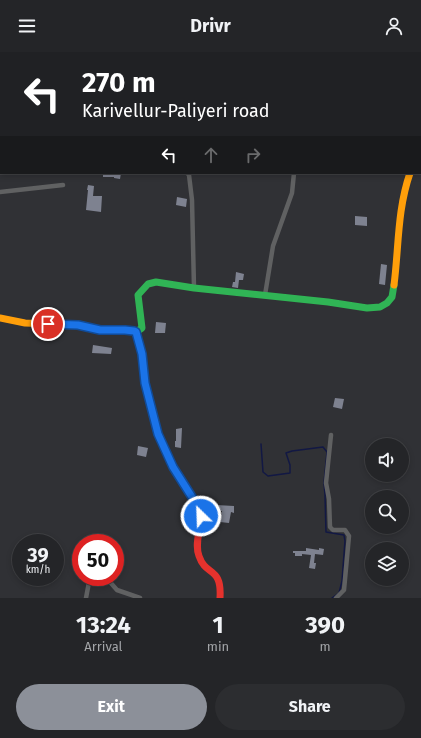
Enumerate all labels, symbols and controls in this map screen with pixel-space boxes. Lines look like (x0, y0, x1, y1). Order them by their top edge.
icon: menu (16, 15, 38, 37)
text: Drivr (190, 15, 231, 37)
icon: person (383, 15, 405, 37)
text: 270 m (82, 66, 156, 99)
icon: left (16, 68, 68, 120)
text: Karivellur-Paliyeri road (82, 100, 270, 122)
icon: left (158, 144, 180, 166)
icon: ahead (200, 144, 222, 166)
icon: right (242, 144, 264, 166)
pin (31, 307, 65, 341)
icon: arrive (37, 313, 59, 335)
map controls (365, 438, 409, 586)
button: sound (365, 438, 409, 482)
button: search (365, 490, 409, 534)
position arrow (180, 495, 222, 537)
speed limit sign: 50 (72, 534, 124, 586)
button: layers (365, 542, 409, 586)
text: 39 (27, 543, 49, 567)
text: km/h (26, 564, 50, 576)
text: 13:24 (76, 611, 131, 639)
text: 1 (212, 611, 224, 639)
text: 390 (305, 611, 345, 639)
text: Arrival (84, 639, 122, 654)
text: min (207, 639, 229, 654)
text: m (320, 639, 331, 654)
button: Exit (16, 684, 207, 730)
button: Share (215, 684, 405, 730)

